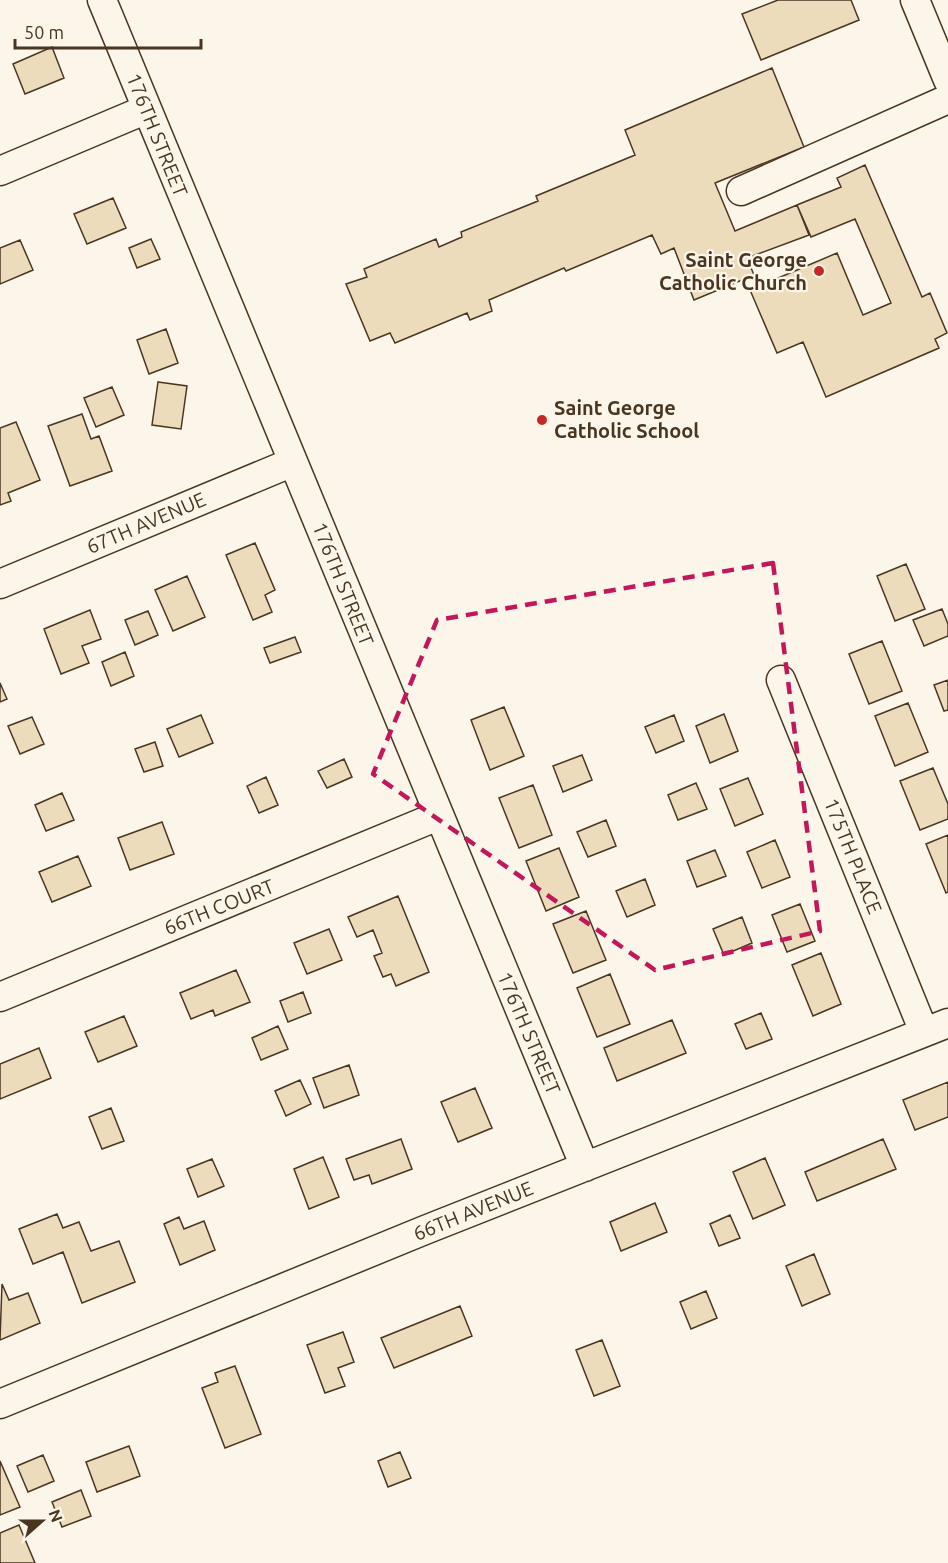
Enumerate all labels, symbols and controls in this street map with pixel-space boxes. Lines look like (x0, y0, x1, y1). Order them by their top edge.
scale bar (15, 12, 201, 50)
text: 50 m (24, 22, 64, 42)
street label: 176TH STREET (122, 70, 193, 200)
place label: Saint George Catholic Church (659, 248, 807, 294)
marker: Saint George Catholic Church (812, 264, 826, 278)
place label: Saint George Catholic School (554, 396, 699, 442)
marker: Saint George Catholic School (535, 413, 549, 427)
street label: 67TH AVENUE (83, 487, 209, 558)
street label: 176TH STREET (308, 519, 379, 649)
street label: 175TH PLACE (820, 795, 887, 917)
street label: 66TH COURT (160, 874, 277, 939)
street label: 176TH STREET (493, 968, 566, 1098)
street label: 66TH AVENUE (410, 1176, 536, 1245)
north arrow (12, 1491, 72, 1551)
text: N (45, 1507, 67, 1524)

